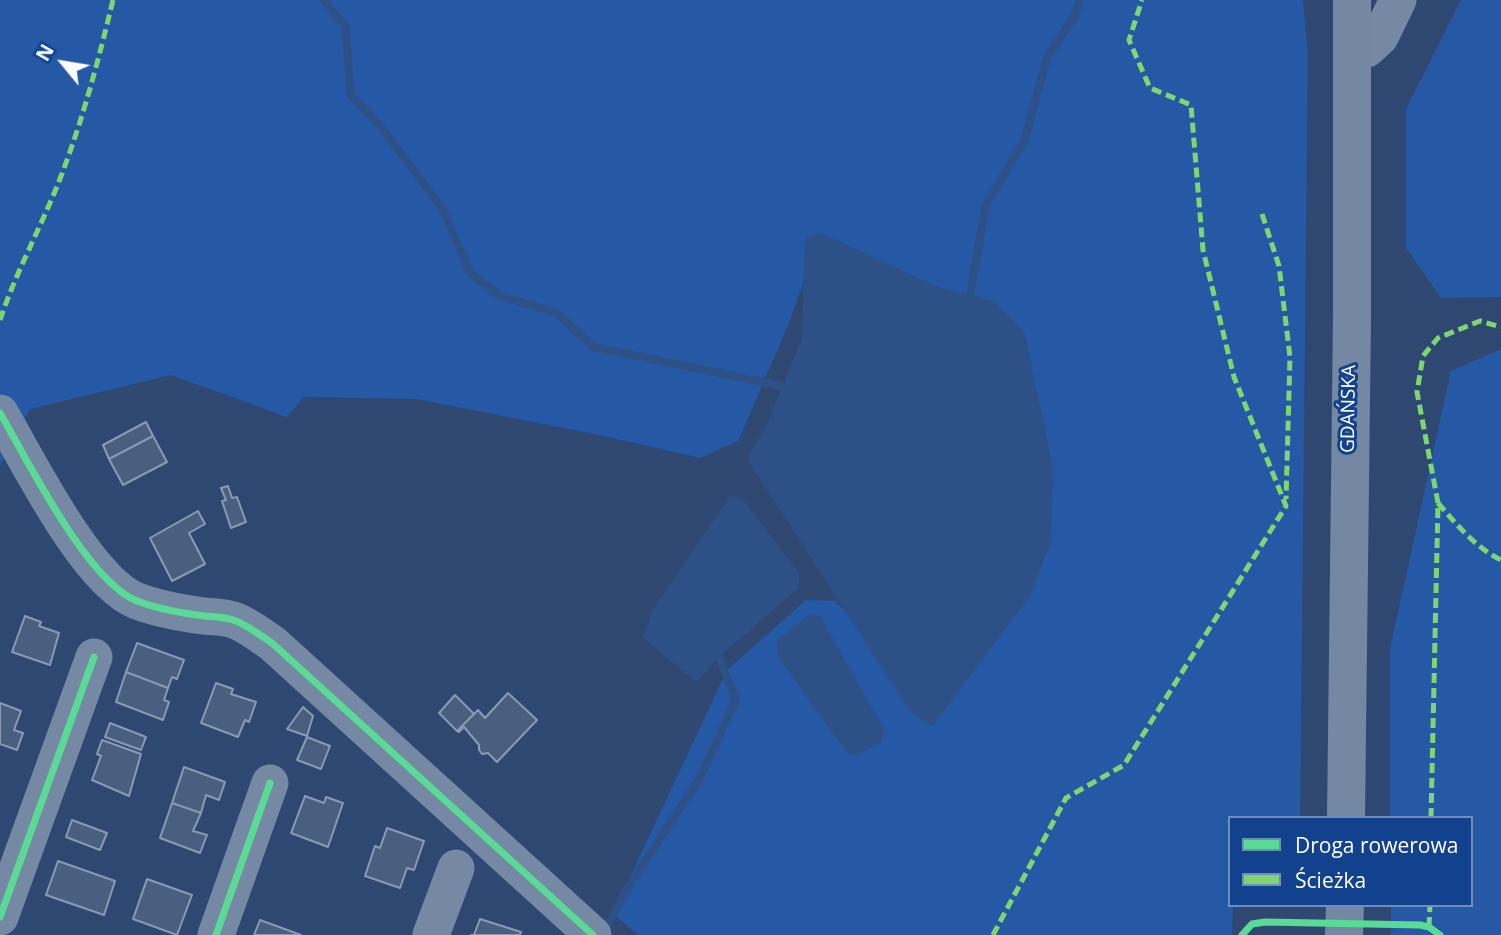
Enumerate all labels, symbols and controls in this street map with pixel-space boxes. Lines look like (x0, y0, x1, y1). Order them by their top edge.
north arrow (28, 28, 98, 98)
text: N (30, 39, 60, 66)
street label: GDAŃSKA (1337, 365, 1361, 453)
legend (1228, 816, 1473, 907)
text: Droga rowerowa (1295, 831, 1458, 859)
text: Ścieżka (1295, 866, 1366, 894)

